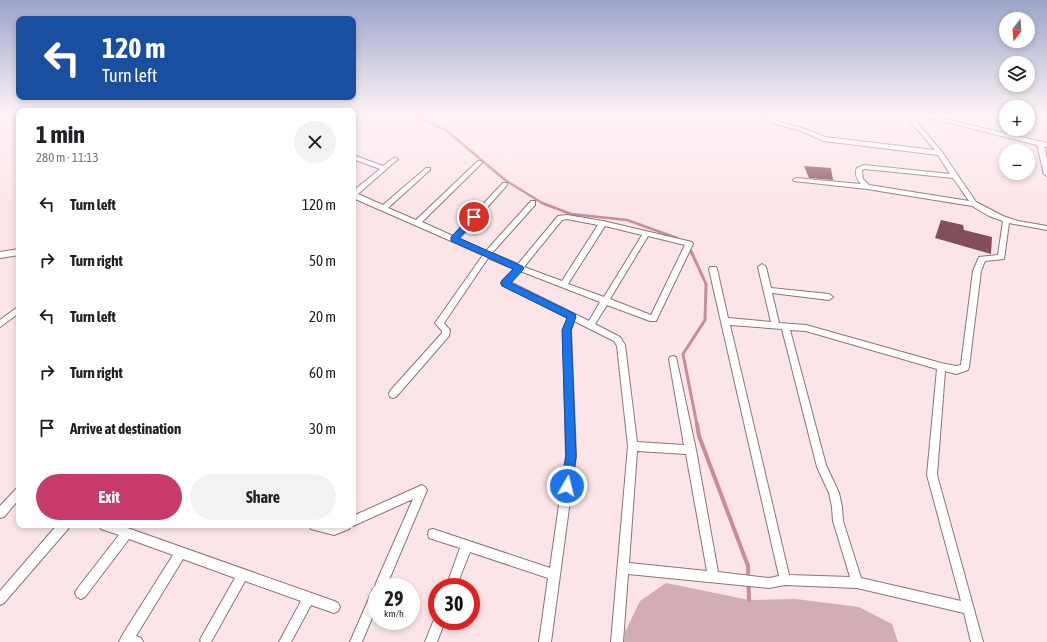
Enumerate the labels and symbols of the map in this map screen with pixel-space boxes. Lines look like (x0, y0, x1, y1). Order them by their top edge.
north arrow (999, 12, 1035, 48)
pin (457, 200, 491, 234)
position arrow (546, 465, 588, 507)
speed limit sign: 30 (428, 578, 480, 630)

